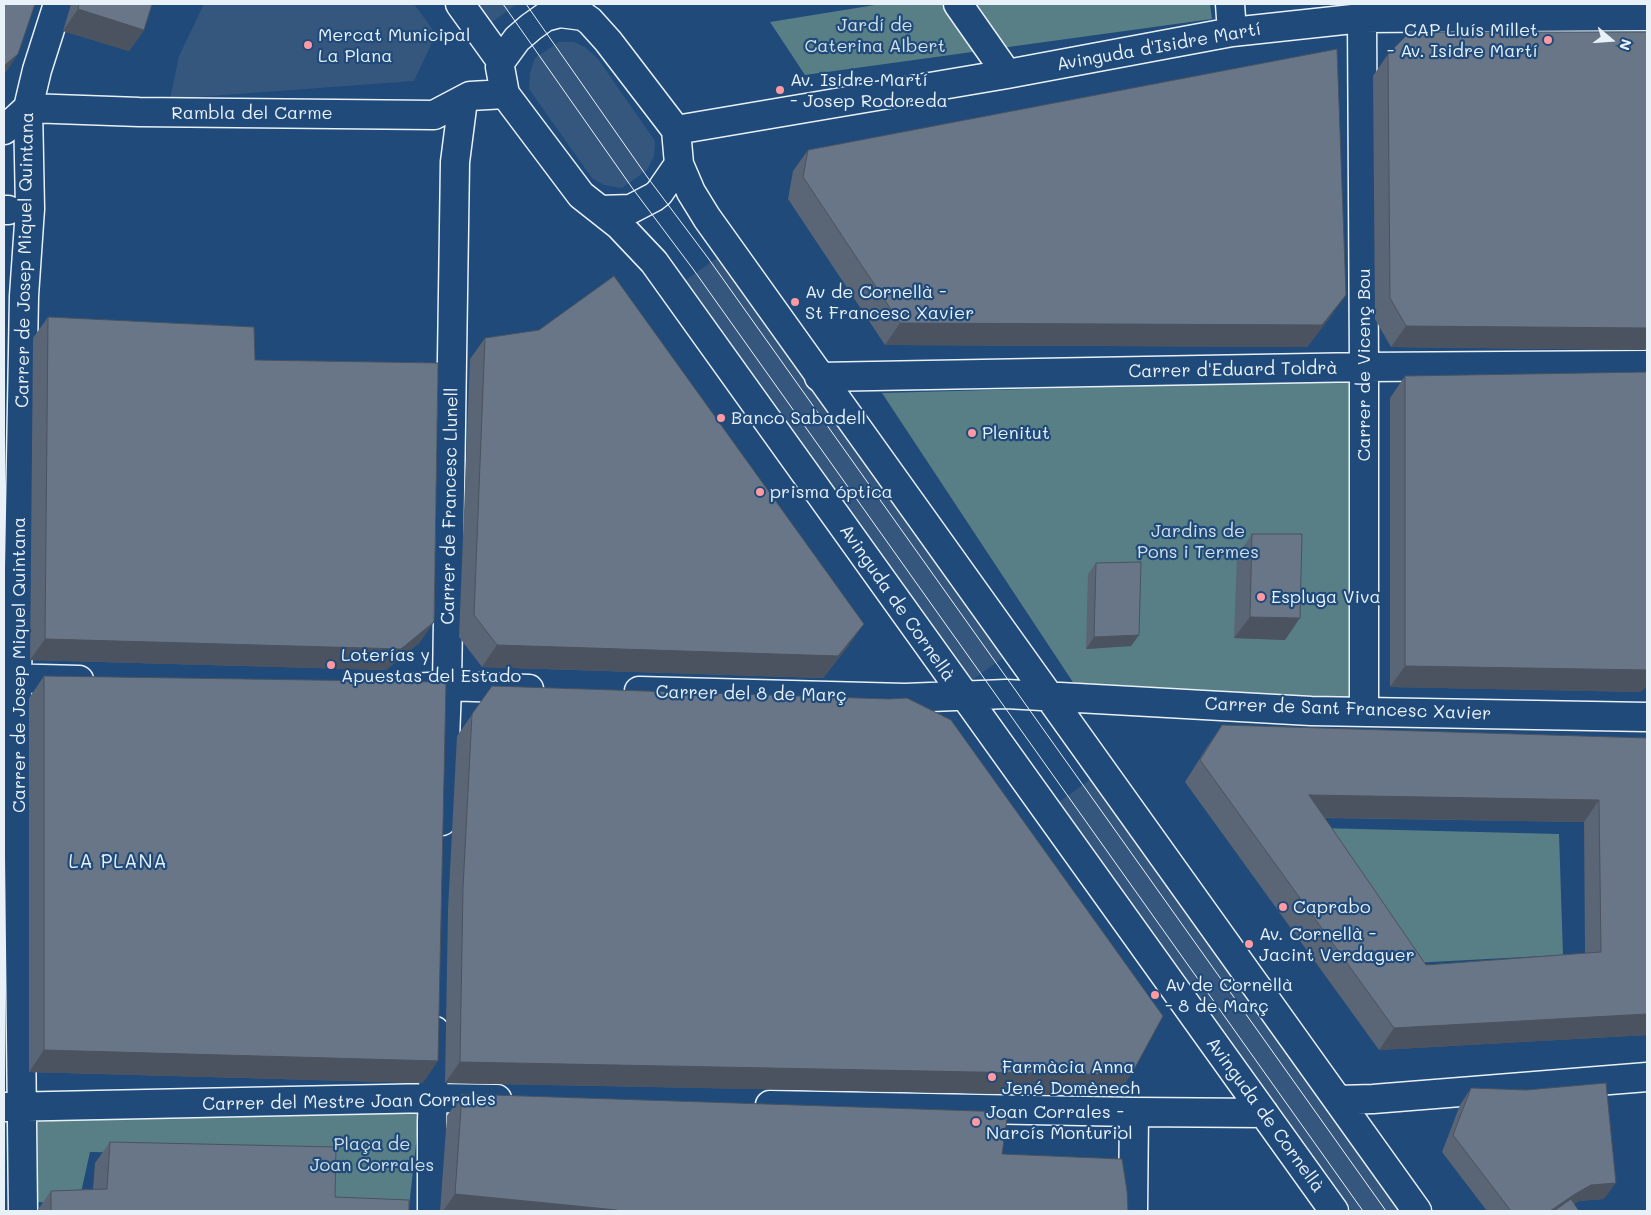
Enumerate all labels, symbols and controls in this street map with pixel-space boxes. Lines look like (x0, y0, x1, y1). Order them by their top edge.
park label: Jardí de Caterina Albert (804, 14, 946, 56)
north arrow (1586, 15, 1636, 65)
street label: Avinguda d'Isidre Martí (1055, 18, 1263, 76)
place label: CAP Lluís Millet - Av. Isidre Martí (1387, 19, 1538, 62)
place label: Mercat Municipal La Plana (318, 24, 471, 66)
marker: CAP Lluís Millet - Av. Isidre Martí (1542, 34, 1554, 46)
text: N (1615, 37, 1636, 53)
marker: Mercat Municipal La Plana (302, 39, 314, 51)
place label: Av. Isidre Martí - Josep Rodoreda (790, 69, 948, 112)
marker: Av. Isidre Martí - Josep Rodoreda (774, 84, 786, 96)
street label: Rambla del Carme (171, 102, 333, 124)
street label: Carrer de Josep Miquel Quintana (12, 112, 38, 408)
street label: Carrer de Vicenç Bou (1353, 268, 1375, 462)
place label: Av de Cornellà - St Francesc Xavier (805, 281, 974, 324)
marker: Av de Cornellà - St Francesc Xavier (789, 296, 801, 308)
street label: Carrer d'Eduard Toldrà (1128, 357, 1338, 383)
street label: Carrer de Francesc Llunell (437, 387, 463, 625)
place label: Banco Sabadell (731, 407, 866, 429)
marker: Banco Sabadell (715, 412, 727, 424)
place label: Plenitut (982, 422, 1050, 444)
marker: Plenitut (966, 427, 978, 439)
place label: prisma óptica (770, 481, 893, 503)
marker: prisma óptica (754, 486, 766, 498)
street label: Carrer de Josep Miquel Quintana (8, 517, 30, 813)
street label: Avinguda de Cornellà (835, 520, 959, 686)
park label: Jardins de Pons i Termes (1137, 520, 1259, 562)
place label: Espluga Viva (1271, 586, 1381, 608)
marker: Espluga Viva (1255, 591, 1267, 603)
place label: Loterías y Apuestas del Estado (341, 644, 521, 686)
marker: Loterías y Apuestas del Estado (325, 659, 337, 671)
street label: Carrer del 8 de Març (655, 682, 847, 706)
street label: Carrer de Sant Francesc Xavier (1204, 693, 1492, 725)
district label: LA PLANA (67, 851, 169, 873)
place label: Caprabo (1293, 896, 1371, 918)
marker: Caprabo (1277, 901, 1289, 913)
place label: Av. Cornellà - Jacint Verdaguer (1259, 923, 1415, 966)
marker: Av. Cornellà - Jacint Verdaguer (1243, 938, 1255, 950)
place label: Av de Cornellà - 8 de Març (1165, 974, 1293, 1016)
marker: Av de Cornellà - 8 de Març (1149, 989, 1161, 1001)
street label: Avinguda de Cornellà (1201, 1033, 1329, 1197)
place label: Farmàcia Anna Jené Domènech (1002, 1056, 1140, 1098)
marker: Farmàcia Anna Jené Domènech (986, 1071, 998, 1083)
street label: Carrer del Mestre Joan Corrales (202, 1089, 496, 1115)
place label: Joan Corrales - Narcís Monturiol (986, 1101, 1133, 1144)
marker: Joan Corrales - Narcís Monturiol (970, 1116, 982, 1128)
park label: Plaça de Joan Corrales (310, 1133, 434, 1176)

